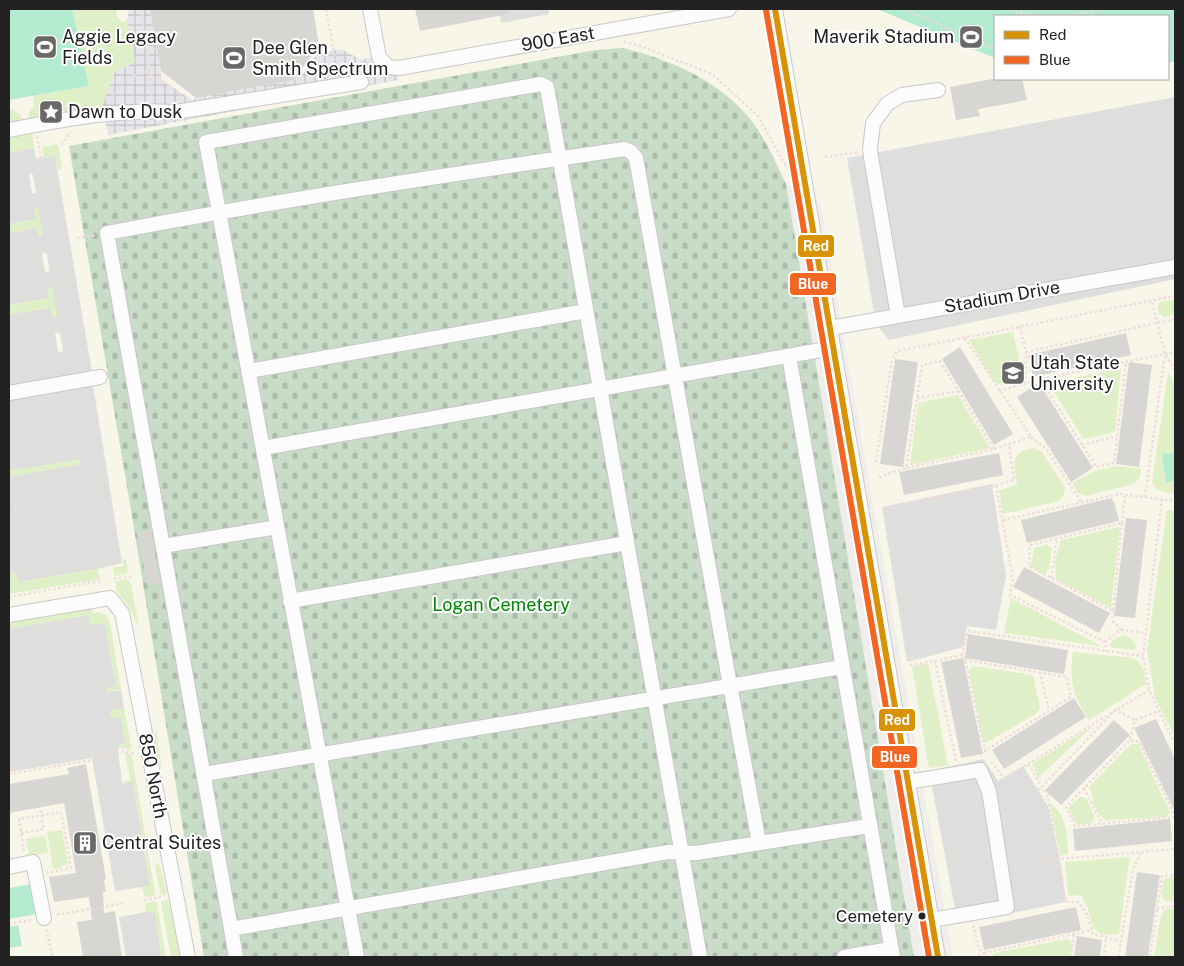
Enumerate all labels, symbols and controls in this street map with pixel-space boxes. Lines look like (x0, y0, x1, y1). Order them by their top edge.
legend (994, 15, 1169, 80)
street label: 900 East (520, 22, 596, 55)
sports icon: Maverik Stadium (958, 24, 984, 50)
place label: Aggie Legacy Fields (62, 26, 176, 68)
place label: Maverik Stadium (813, 26, 954, 47)
text: Red (1039, 26, 1066, 43)
sports icon: Aggie Legacy Fields (32, 34, 58, 60)
place label: Dee Glen Smith Spectrum (252, 37, 388, 79)
sports icon: Dee Glen Smith Spectrum (221, 45, 247, 71)
text: Blue (1039, 51, 1071, 68)
place icon: Dawn to Dusk (38, 99, 64, 125)
place label: Dawn to Dusk (68, 101, 182, 122)
line badge: Red (797, 234, 835, 258)
text: Red (803, 238, 829, 254)
line badge: Blue (789, 272, 837, 296)
text: Blue (798, 276, 828, 292)
street label: Stadium Drive (942, 276, 1062, 317)
place label: Utah State University (1030, 352, 1120, 394)
school or university icon: Utah State University (1000, 360, 1026, 386)
park label: Logan Cemetery (432, 594, 570, 615)
line badge: Red (878, 708, 916, 732)
text: Red (884, 712, 910, 728)
street label: 850 North (135, 732, 172, 820)
line badge: Blue (871, 745, 918, 769)
text: Blue (880, 749, 910, 765)
building icon: Central Suites (72, 830, 98, 856)
place label: Central Suites (102, 832, 221, 853)
place label: Cemetery (836, 906, 913, 926)
marker: Cemetery (917, 911, 927, 921)

